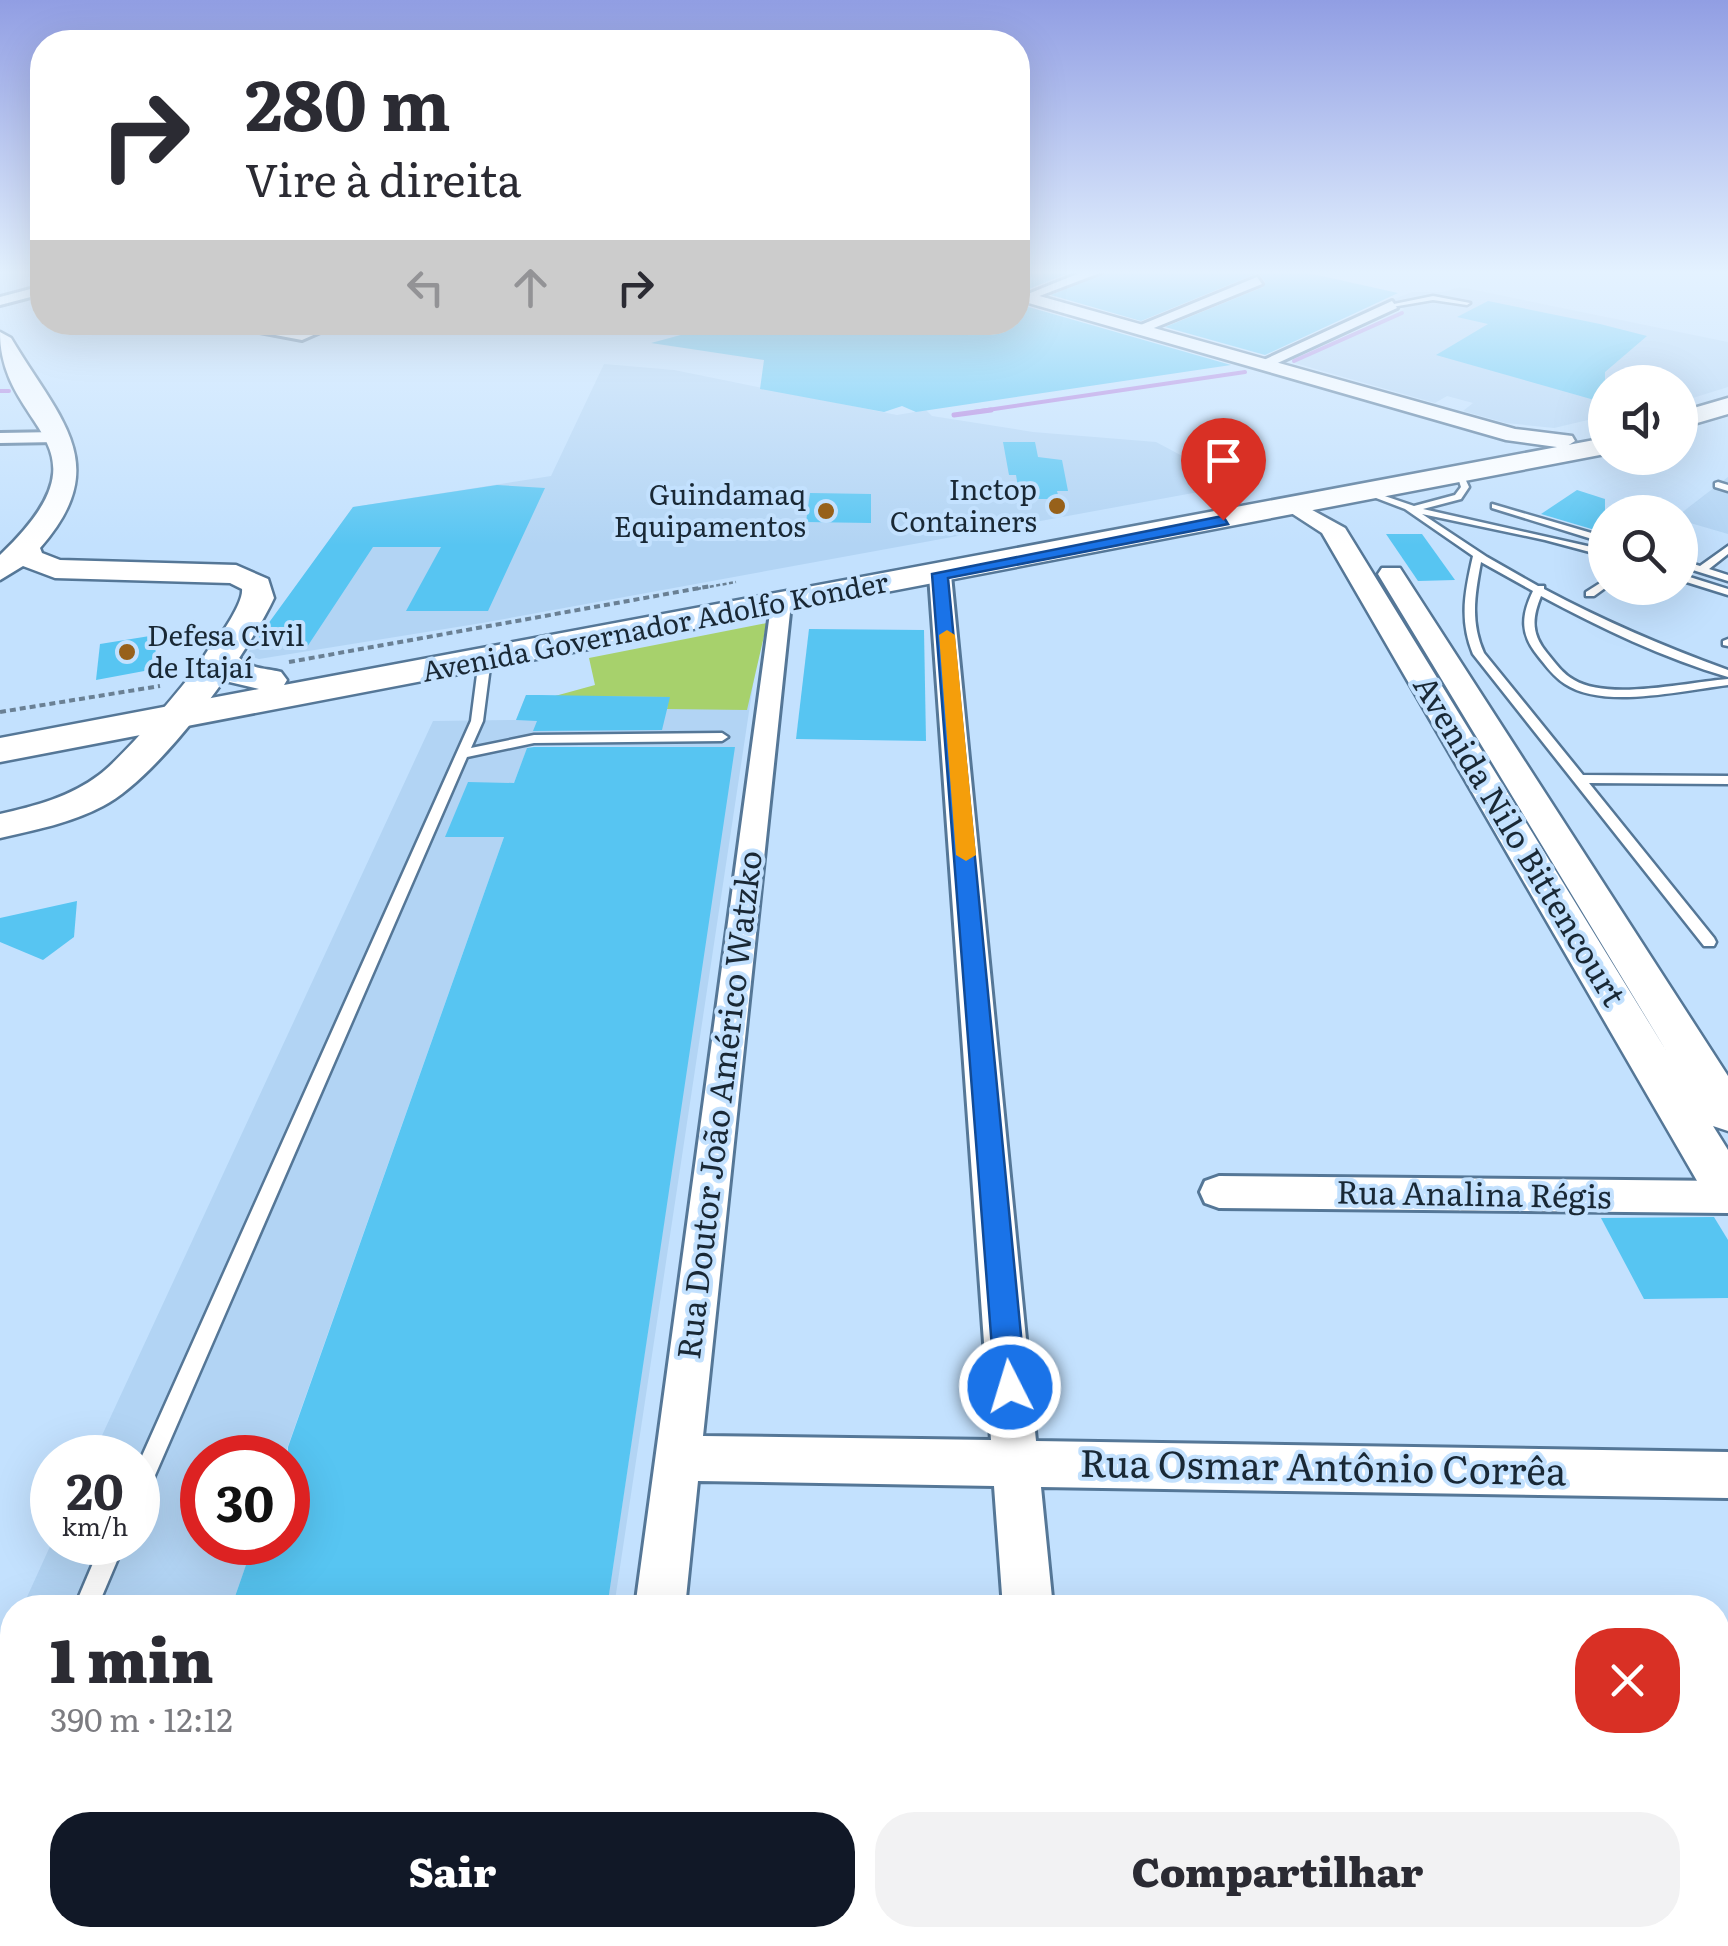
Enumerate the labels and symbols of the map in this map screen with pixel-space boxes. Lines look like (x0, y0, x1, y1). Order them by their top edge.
pin (1181, 418, 1266, 521)
place label: Inctop Containers (890, 467, 1037, 541)
place label: Guindamaq Equipamentos (614, 472, 806, 546)
marker: Inctop Containers (1046, 495, 1068, 517)
marker: Guindamaq Equipamentos (815, 500, 837, 522)
street label: Avenida Governador Adolfo Konder (418, 559, 892, 691)
place label: Defesa Civil de Itajaí (147, 613, 304, 687)
marker: Defesa Civil de Itajaí (116, 641, 138, 663)
street label: Avenida Nilo Bittencourt (1403, 665, 1640, 1014)
street label: Rua Doutor João Américo Watzko (662, 847, 772, 1362)
street label: Rua Analina Régis (1336, 1166, 1612, 1218)
position arrow (958, 1335, 1062, 1439)
street label: Rua Osmar Antônio Corrêa (1079, 1432, 1567, 1497)
speed limit sign: 30 (180, 1435, 310, 1565)

